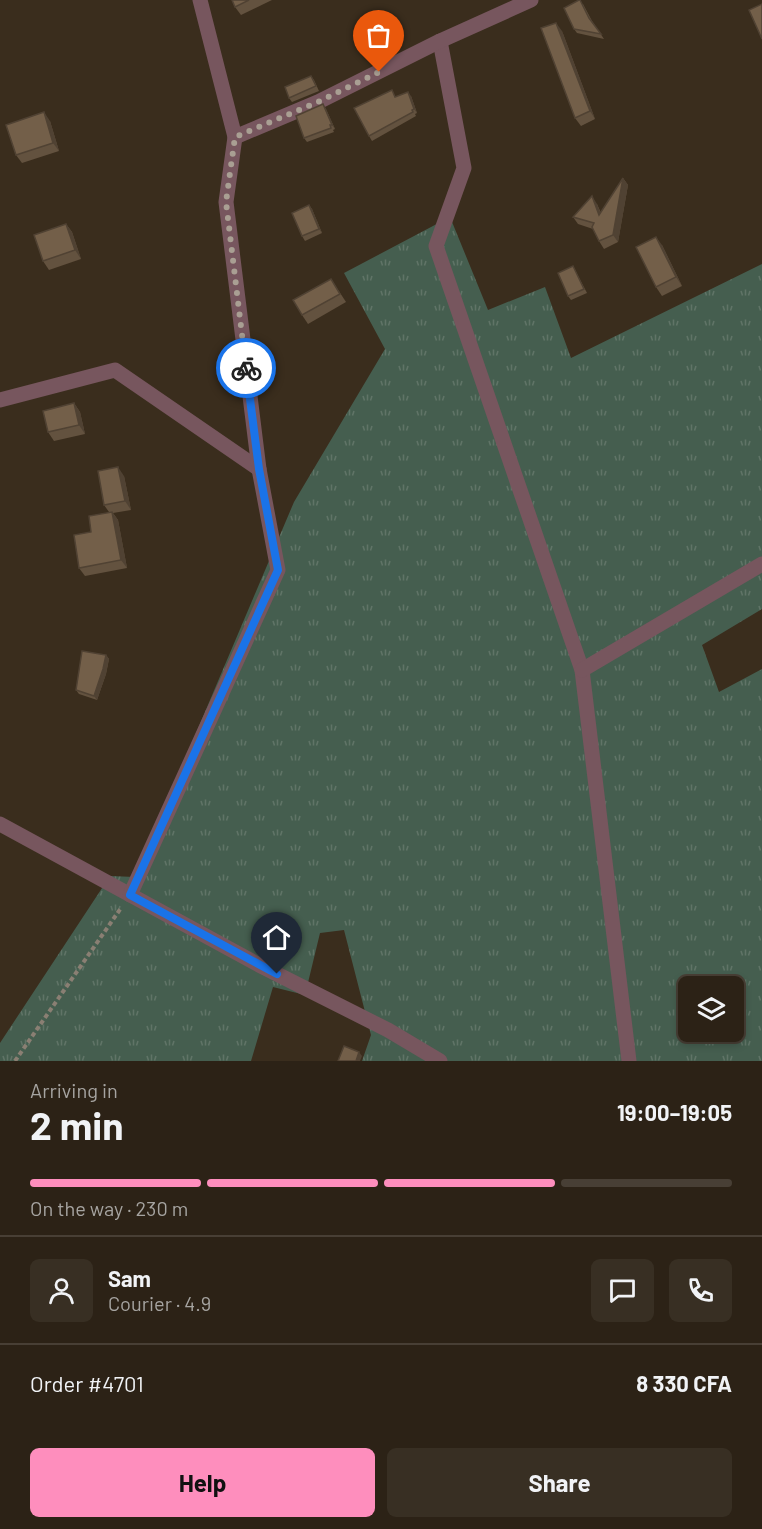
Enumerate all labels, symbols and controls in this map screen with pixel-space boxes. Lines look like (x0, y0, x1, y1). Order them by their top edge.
pin (353, 10, 404, 72)
icon: bag (362, 19, 395, 52)
courier (216, 338, 276, 398)
icon: bike (230, 352, 263, 385)
pin (251, 912, 302, 974)
icon: home (260, 921, 293, 954)
map controls (678, 976, 744, 1042)
button: layers (678, 976, 744, 1042)
text: Arriving in (30, 1078, 118, 1102)
text: 19:00–19:05 (617, 1099, 732, 1125)
text: 2 min (30, 1101, 123, 1148)
text: On the way · 230 m (30, 1196, 188, 1220)
button: person (30, 1259, 93, 1322)
button: chat (591, 1259, 654, 1322)
button: phone (669, 1259, 732, 1322)
text: Sam (108, 1265, 151, 1291)
text: Courier · 4.9 (108, 1291, 211, 1315)
text: Order #4701 (30, 1370, 144, 1396)
text: 8 330 CFA (636, 1370, 732, 1396)
button: Help (30, 1448, 375, 1517)
button: Share (387, 1448, 732, 1517)

